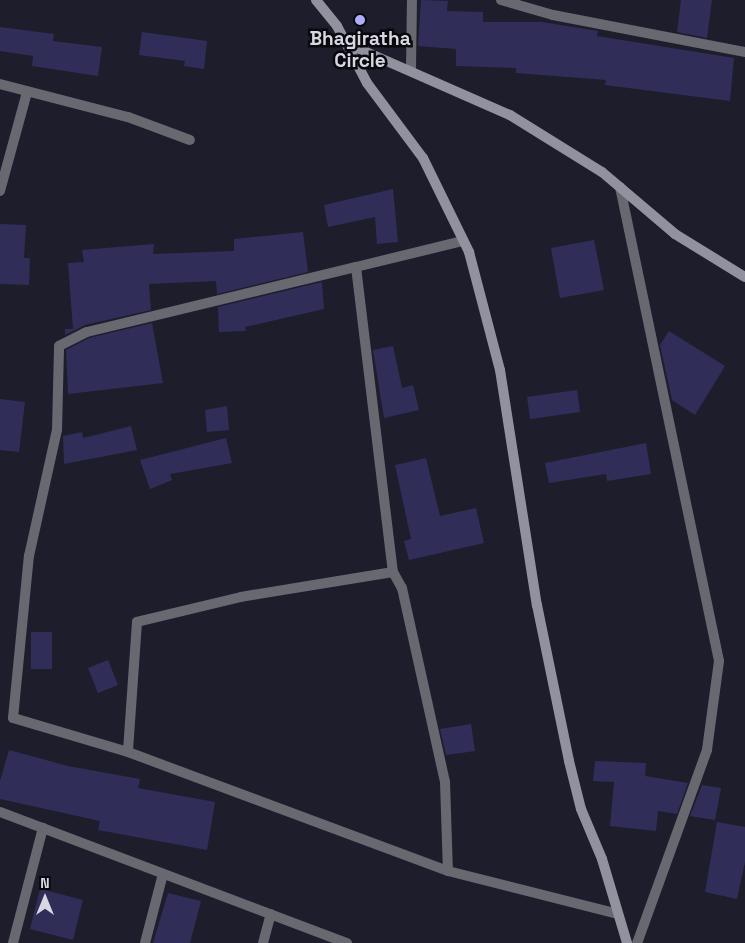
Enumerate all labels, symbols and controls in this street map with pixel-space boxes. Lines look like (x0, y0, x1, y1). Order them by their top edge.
marker: Bhagiratha Circle (354, 14, 366, 26)
place label: Bhagiratha Circle (309, 28, 411, 72)
north arrow (20, 873, 70, 923)
text: N (40, 874, 50, 892)

